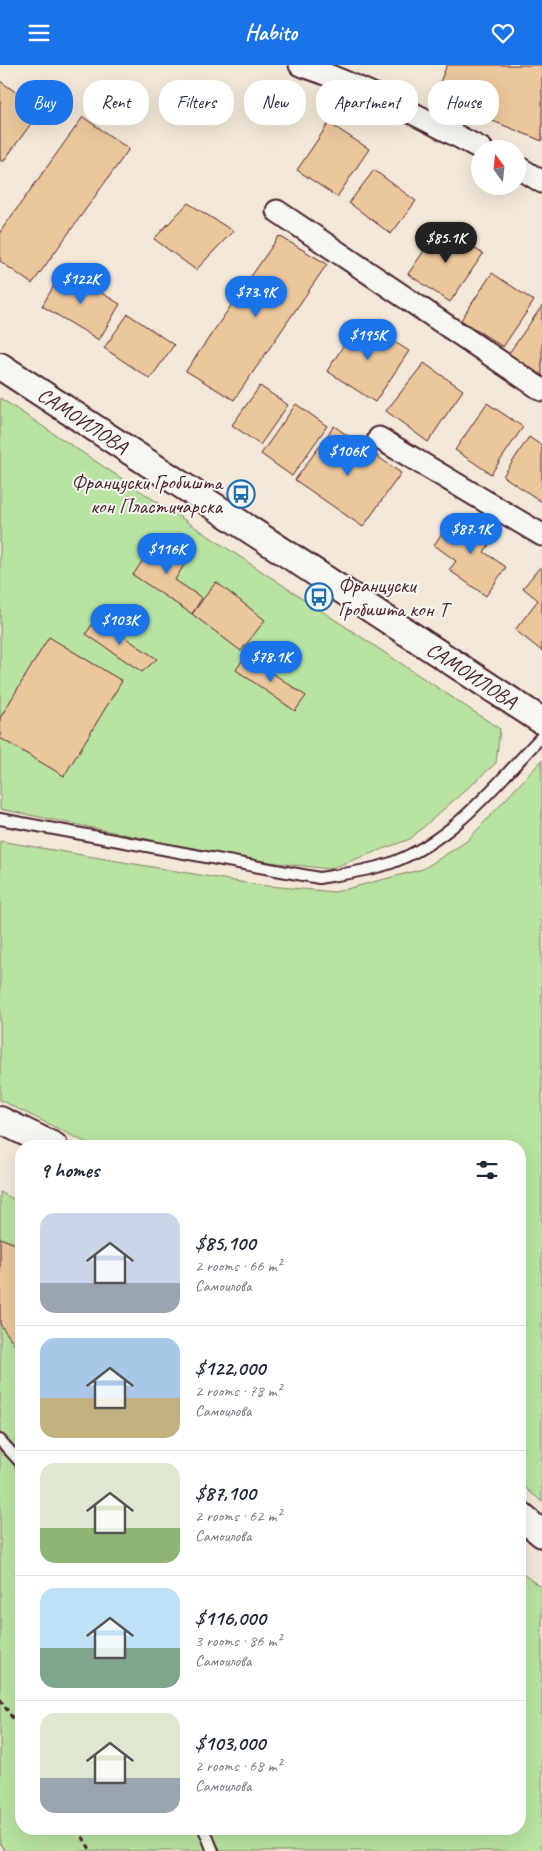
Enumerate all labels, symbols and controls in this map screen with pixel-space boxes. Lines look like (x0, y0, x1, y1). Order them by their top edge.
icon: menu (25, 19, 53, 47)
text: Habito (245, 19, 297, 47)
icon: heart (489, 19, 517, 47)
chip: Buy (15, 80, 73, 125)
chip: Rent (83, 80, 149, 125)
chip: Filters (159, 80, 234, 125)
chip: New (244, 80, 306, 125)
chip: Apartment (316, 80, 418, 125)
chip: House (428, 80, 499, 125)
north arrow (471, 140, 526, 195)
map controls (471, 140, 526, 195)
pin: $85.1K (405, 221, 487, 264)
text: $85.1K (426, 228, 466, 248)
pin: $122K (46, 263, 116, 305)
text: $122K (63, 269, 99, 289)
pin: $73.9K (215, 275, 297, 318)
text: $73.9K (236, 282, 276, 302)
pin: $195K (333, 319, 403, 361)
text: $195K (350, 325, 386, 345)
street label: САМОИЛОВА (33, 381, 133, 460)
pin: $106K (313, 435, 383, 477)
text: $106K (329, 441, 367, 461)
place label: Француски Гробишта кон Пластичарска (71, 469, 224, 519)
bus stop icon: Француски Гробишта кон Пластичарска (226, 479, 256, 509)
pin: $87.1K (430, 513, 512, 555)
text: $87.1K (451, 519, 491, 539)
pin: $116K (132, 533, 202, 575)
text: $116K (148, 539, 186, 559)
place label: Француски Гробишта кон Т (338, 572, 452, 622)
bus stop icon: Француски Гробишта кон Т (304, 582, 334, 612)
pin: $103K (85, 603, 155, 646)
text: $103K (102, 610, 138, 630)
street label: САМОИЛОВА (422, 636, 522, 714)
pin: $78.1K (230, 641, 312, 683)
text: $78.1K (251, 647, 291, 667)
icon: filters (473, 1156, 501, 1184)
text: 9 homes (40, 1157, 99, 1183)
text: $85,100 (195, 1230, 256, 1256)
icon: home (80, 1233, 140, 1293)
text: 2 rooms · 66 m² (195, 1256, 281, 1276)
text: Самоилова (195, 1276, 251, 1296)
text: $122,000 (195, 1355, 265, 1381)
icon: home (80, 1358, 140, 1418)
text: 2 rooms · 78 m² (195, 1381, 281, 1401)
text: Самоилова (195, 1401, 251, 1421)
text: $87,100 (195, 1480, 256, 1506)
icon: home (80, 1483, 140, 1543)
text: 2 rooms · 62 m² (195, 1506, 281, 1526)
text: Самоилова (195, 1526, 251, 1546)
text: $116,000 (195, 1605, 266, 1631)
icon: home (80, 1608, 140, 1668)
text: 3 rooms · 86 m² (195, 1631, 281, 1651)
text: Самоилова (195, 1651, 251, 1671)
text: $103,000 (195, 1730, 265, 1756)
icon: home (80, 1733, 140, 1793)
text: 2 rooms · 68 m² (195, 1756, 281, 1776)
text: Самоилова (195, 1776, 251, 1796)

